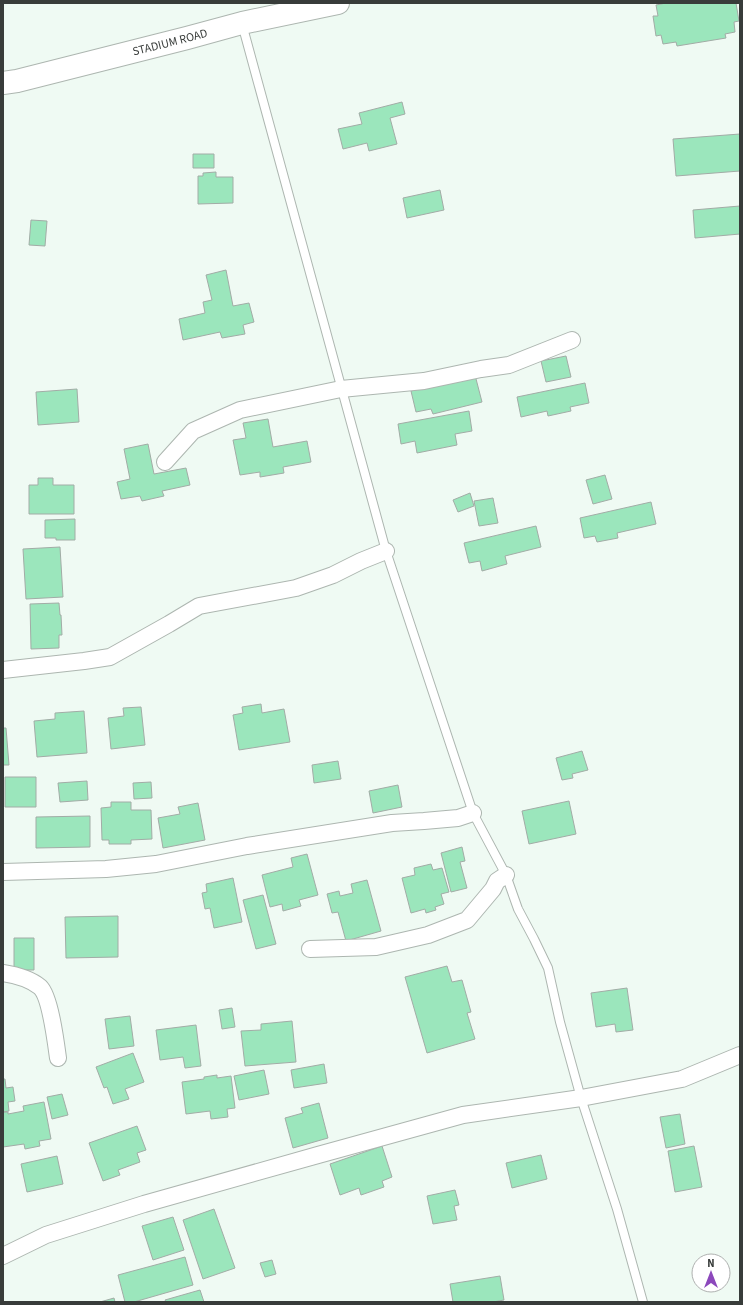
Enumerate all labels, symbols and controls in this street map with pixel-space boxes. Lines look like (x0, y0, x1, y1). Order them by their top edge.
street label: STADIUM ROAD (131, 25, 209, 60)
north arrow (691, 1253, 731, 1293)
text: N (707, 1256, 715, 1271)

